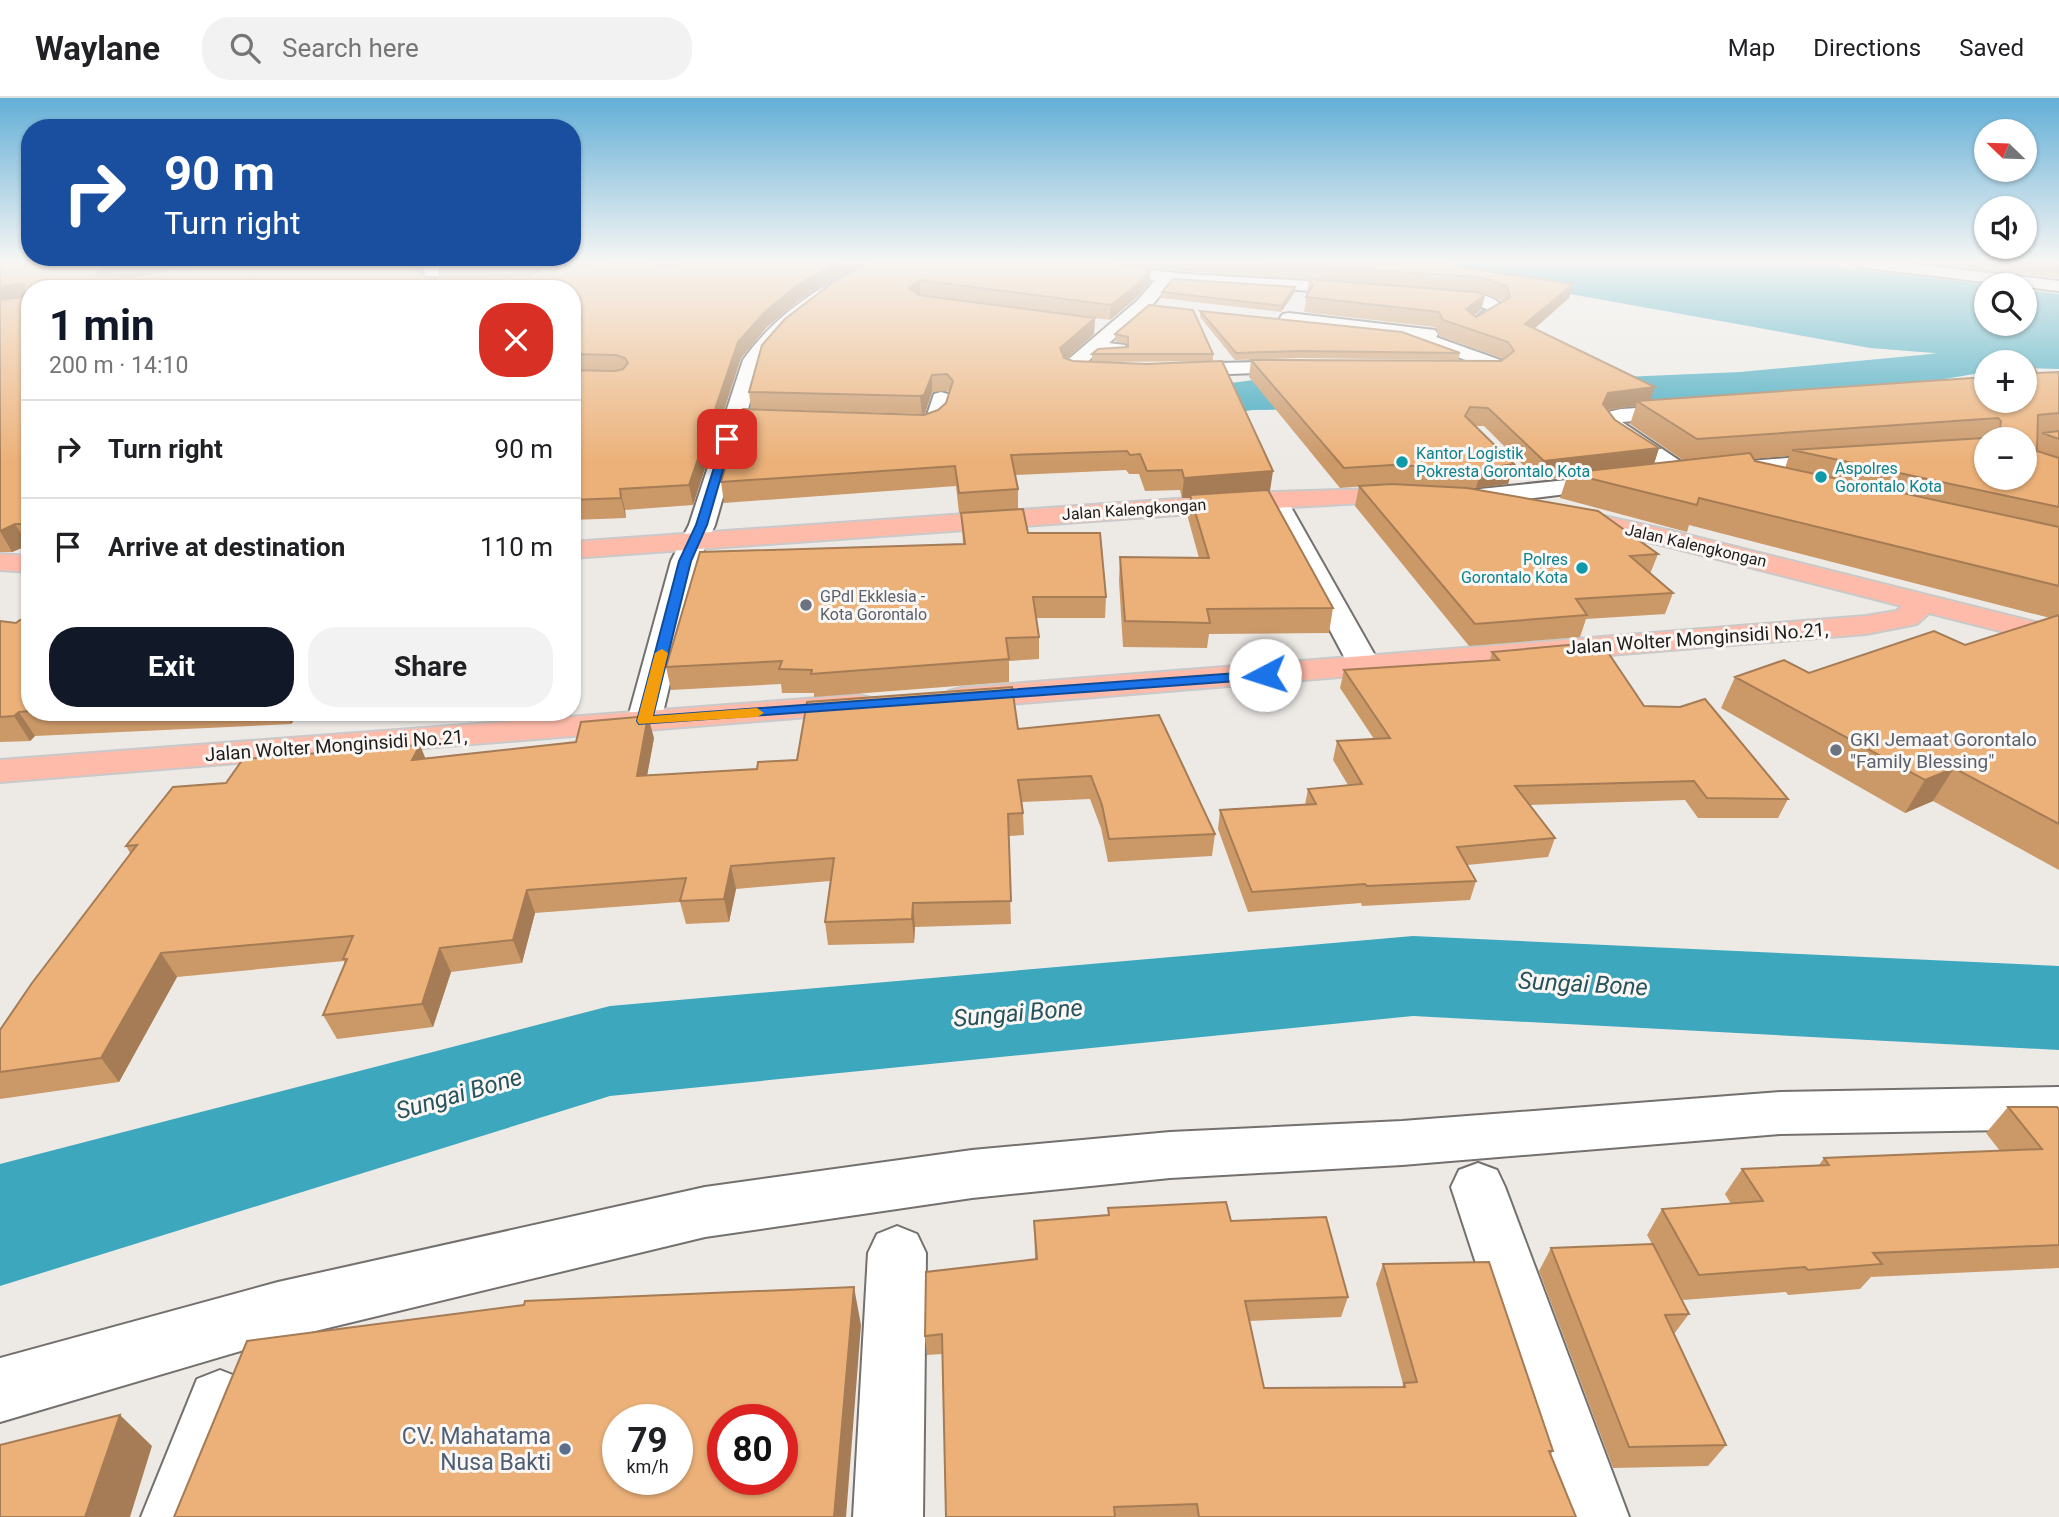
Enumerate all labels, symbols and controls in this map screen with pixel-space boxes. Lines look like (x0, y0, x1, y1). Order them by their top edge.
search box (202, 17, 692, 80)
text: Waylane (35, 29, 160, 68)
icon: search (226, 29, 264, 67)
text: Search here (282, 33, 419, 63)
text: Map (1728, 34, 1775, 62)
text: Directions (1813, 34, 1921, 62)
text: Saved (1959, 34, 2024, 62)
north arrow (1974, 119, 2037, 182)
map controls (1974, 119, 2037, 490)
text: 90 m (164, 145, 275, 202)
icon: right (49, 147, 140, 238)
button: sound (1974, 196, 2037, 259)
text: Turn right (164, 204, 300, 242)
button: search (1974, 273, 2037, 336)
text: 1 min (49, 301, 155, 350)
button: close (479, 303, 553, 377)
button: + (1974, 350, 2037, 413)
text: 200 m · 14:10 (49, 352, 188, 379)
pin (697, 409, 757, 469)
icon: arrive (708, 420, 746, 458)
button: − (1974, 427, 2037, 490)
icon: right (49, 430, 87, 468)
text: Turn right (108, 434, 223, 464)
text: 90 m (495, 434, 553, 464)
place label: Kantor Logistik Pokresta Gorontalo Kota (1416, 444, 1590, 481)
marker: Kantor Logistik Pokresta Gorontalo Kota (1394, 454, 1410, 470)
place label: Aspolres Gorontalo Kota (1835, 459, 1942, 496)
marker: Aspolres Gorontalo Kota (1813, 469, 1829, 485)
street label: Jalan Kalengkongan (1061, 495, 1207, 524)
street label: Jalan Kalengkongan (1623, 520, 1768, 571)
icon: arrive (49, 528, 87, 566)
text: Arrive at destination (108, 532, 345, 562)
text: 110 m (480, 532, 553, 562)
place label: Polres Gorontalo Kota (1461, 550, 1568, 587)
marker: Polres Gorontalo Kota (1574, 560, 1590, 576)
place label: GPdI Ekklesia - Kota Gorontalo (820, 587, 927, 624)
marker: GPdI Ekklesia - Kota Gorontalo (798, 597, 814, 613)
street label: Jalan Wolter Monginsidi No.21, (1565, 618, 1829, 659)
button: Exit (49, 627, 294, 707)
button: Share (308, 627, 553, 707)
position arrow (1228, 638, 1302, 712)
street label: Jalan Wolter Monginsidi No.21, (204, 725, 468, 766)
place label: GKI Jemaat Gorontalo "Family Blessing" (1850, 728, 2037, 773)
marker: GKI Jemaat Gorontalo "Family Blessing" (1828, 742, 1844, 758)
water label: Sungai Bone (1517, 967, 1649, 1001)
water label: Sungai Bone (952, 993, 1084, 1033)
water label: Sungai Bone (393, 1063, 525, 1125)
speed limit sign: 80 (707, 1404, 798, 1495)
text: 79 (627, 1420, 668, 1461)
place label: CV. Mahatama Nusa Bakti (402, 1423, 551, 1476)
marker: CV. Mahatama Nusa Bakti (557, 1441, 573, 1457)
text: km/h (626, 1456, 669, 1477)

